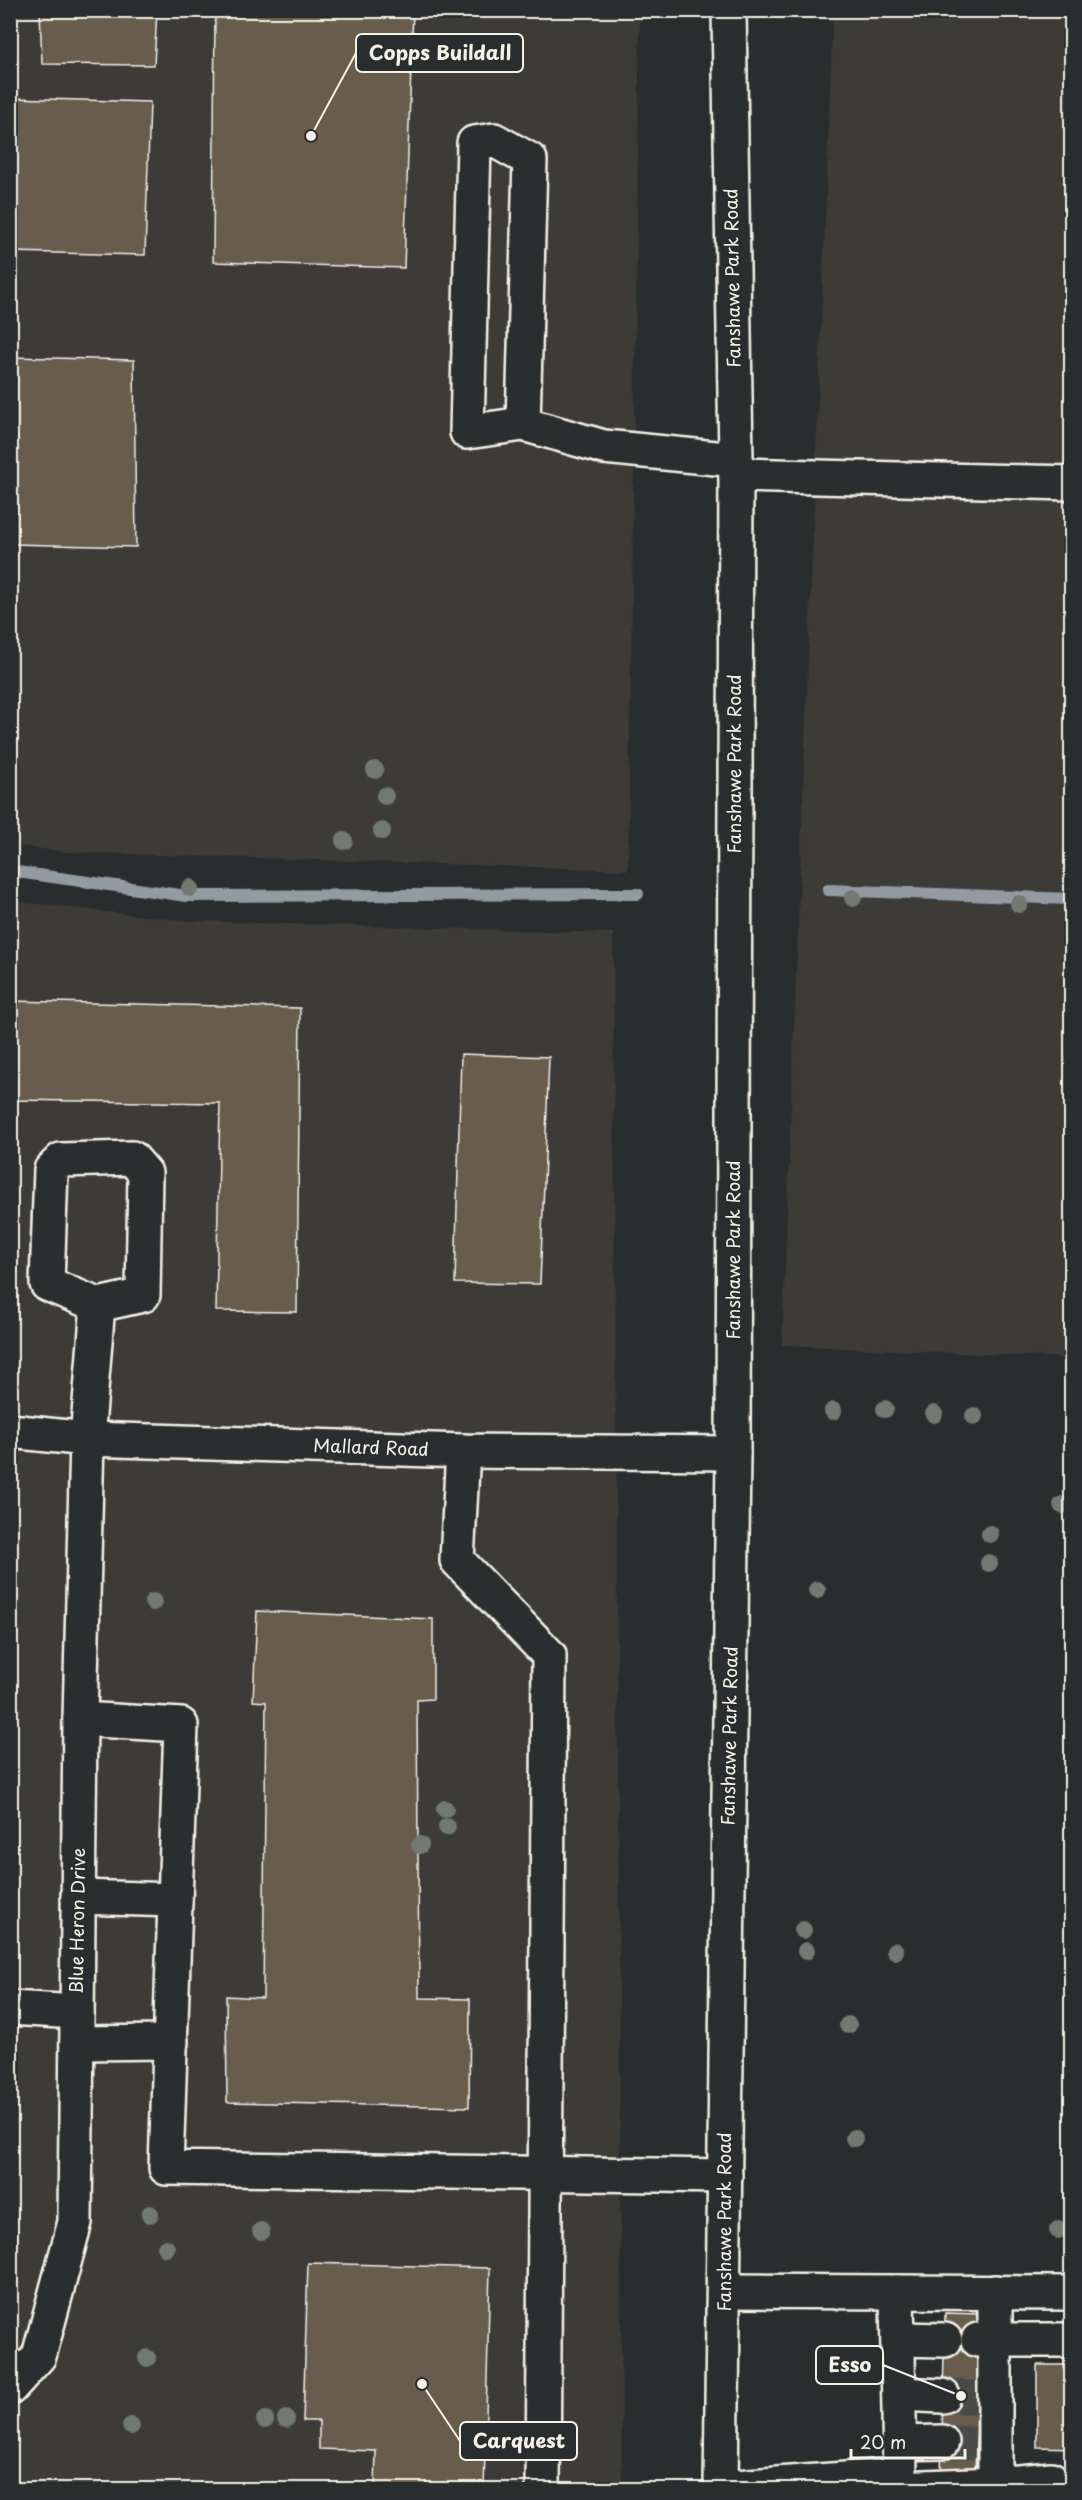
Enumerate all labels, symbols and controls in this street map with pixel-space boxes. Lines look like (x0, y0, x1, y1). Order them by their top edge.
callout: Copps Buildall (356, 34, 523, 72)
text: Copps Buildall (369, 37, 511, 67)
street label: Fanshawe Park Road (716, 188, 747, 368)
street label: Fanshawe Park Road (720, 674, 747, 854)
street label: Fanshawe Park Road (719, 1160, 746, 1340)
street label: Mallard Road (313, 1431, 429, 1462)
street label: Fanshawe Park Road (713, 1646, 744, 1826)
street label: Blue Heron Drive (62, 1847, 91, 1994)
street label: Fanshawe Park Road (710, 2132, 737, 2312)
callout: Esso (816, 2346, 883, 2384)
text: Esso (829, 2349, 872, 2379)
callout: Carquest (460, 2422, 577, 2460)
scale bar (851, 2422, 965, 2460)
text: Carquest (473, 2425, 565, 2455)
text: 20 m (860, 2428, 906, 2455)

